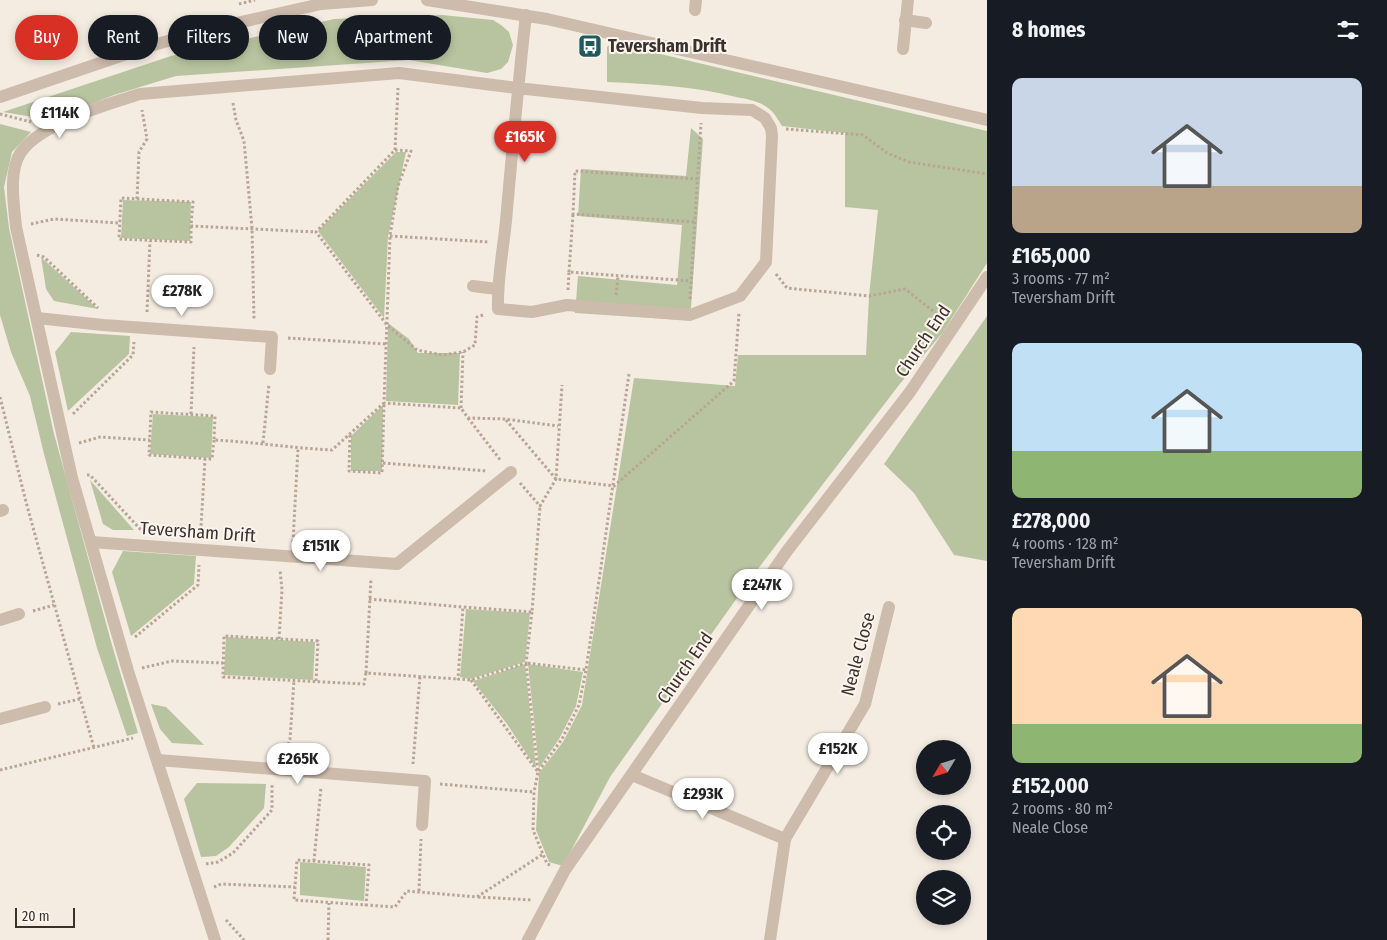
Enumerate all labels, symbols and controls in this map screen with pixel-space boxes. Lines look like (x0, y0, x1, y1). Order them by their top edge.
chip: Buy (15, 15, 78, 60)
chip: Rent (88, 15, 158, 60)
chip: Filters (168, 15, 249, 60)
chip: New (259, 15, 327, 60)
chip: Apartment (337, 15, 451, 60)
icon: filters (1334, 16, 1362, 44)
text: 8 homes (1012, 17, 1086, 43)
bus stop icon: Teversham Drift (577, 33, 603, 59)
place label: Teversham Drift (608, 35, 727, 57)
pin: £114K (25, 96, 95, 139)
text: £114K (41, 103, 79, 122)
icon: home (1142, 111, 1232, 201)
pin: £165K (490, 120, 560, 163)
text: £165K (505, 127, 545, 146)
text: £165,000 (1012, 243, 1091, 269)
text: 3 rooms · 77 m² (1012, 269, 1110, 288)
pin: £278K (147, 274, 217, 317)
text: £278K (162, 281, 202, 300)
text: Teversham Drift (1012, 288, 1115, 307)
street label: Church End (891, 301, 955, 381)
icon: home (1142, 376, 1232, 466)
text: £278,000 (1012, 508, 1091, 534)
street label: Teversham Drift (139, 517, 257, 547)
pin: £151K (286, 530, 356, 572)
text: 4 rooms · 128 m² (1012, 534, 1119, 553)
text: £151K (302, 536, 340, 555)
text: Teversham Drift (1012, 553, 1115, 572)
pin: £247K (727, 568, 797, 611)
text: £247K (743, 575, 781, 594)
street label: Neale Close (836, 610, 880, 698)
street label: Church End (652, 628, 718, 708)
icon: home (1142, 641, 1232, 731)
pin: £152K (803, 732, 873, 775)
text: £152K (819, 739, 857, 758)
north arrow (916, 740, 971, 795)
map controls (916, 740, 971, 925)
pin: £265K (263, 742, 333, 785)
text: £265K (278, 749, 318, 768)
text: £152,000 (1012, 773, 1089, 799)
pin: £293K (668, 778, 738, 820)
text: £293K (683, 784, 723, 803)
text: 2 rooms · 80 m² (1012, 799, 1113, 818)
button: locate (916, 805, 971, 860)
text: Neale Close (1012, 818, 1088, 837)
button: layers (916, 870, 971, 925)
scale bar (15, 905, 75, 928)
text: 20 m (22, 908, 50, 925)

